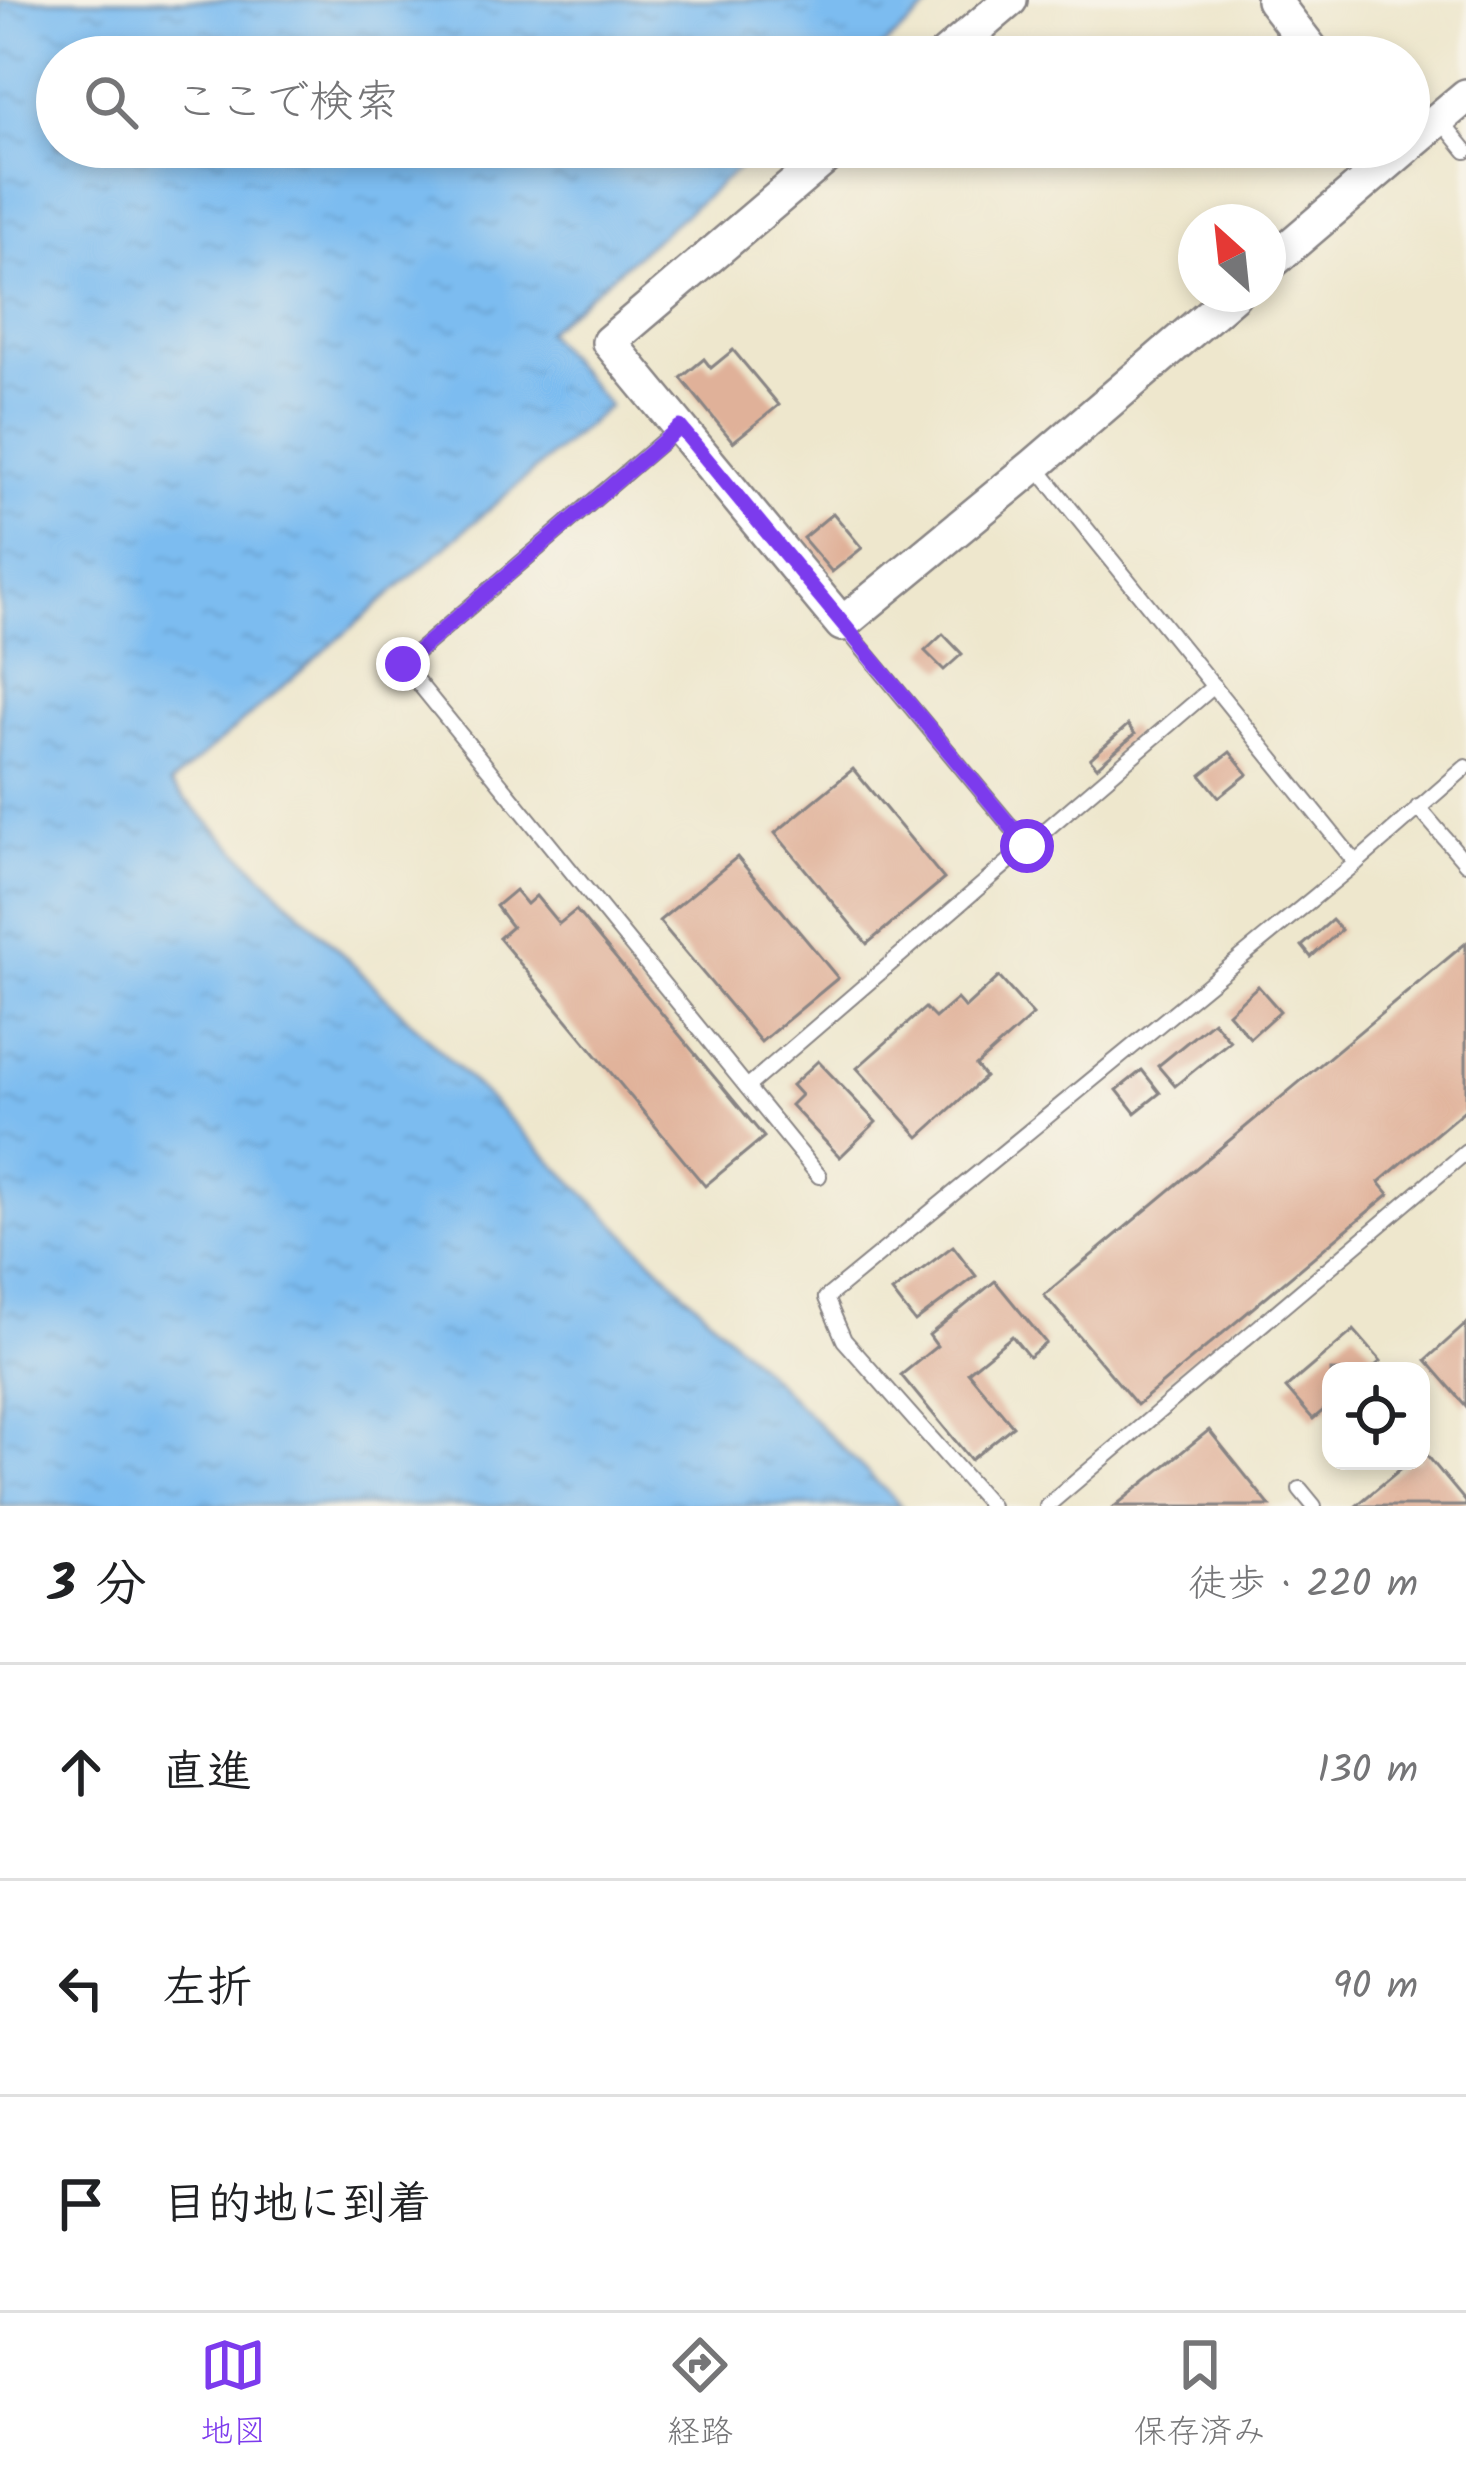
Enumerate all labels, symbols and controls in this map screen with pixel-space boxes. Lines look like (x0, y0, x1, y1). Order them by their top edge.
search box (36, 36, 1430, 168)
text: ここで検索 (174, 68, 399, 140)
icon: search (78, 69, 144, 135)
north arrow (1178, 204, 1286, 312)
route end (376, 637, 430, 691)
route start (1000, 819, 1054, 873)
map controls (1322, 1362, 1430, 1470)
button: locate (1322, 1362, 1430, 1470)
text: 3 分 (48, 1546, 147, 1627)
text: 徒歩 · 220 m (1188, 1555, 1418, 1617)
text: 直進 (162, 1738, 252, 1810)
icon: ahead (48, 1739, 114, 1805)
text: 130 m (1317, 1741, 1418, 1803)
text: 左折 (162, 1954, 252, 2026)
icon: left (48, 1955, 114, 2021)
text: 90 m (1333, 1957, 1418, 2019)
text: 目的地に到着 (162, 2170, 432, 2242)
icon: arrive (48, 2171, 114, 2237)
tab: 地図 (200, 2332, 266, 2460)
tab: 経路 (667, 2332, 733, 2460)
tab: 保存済み (1134, 2332, 1266, 2460)

